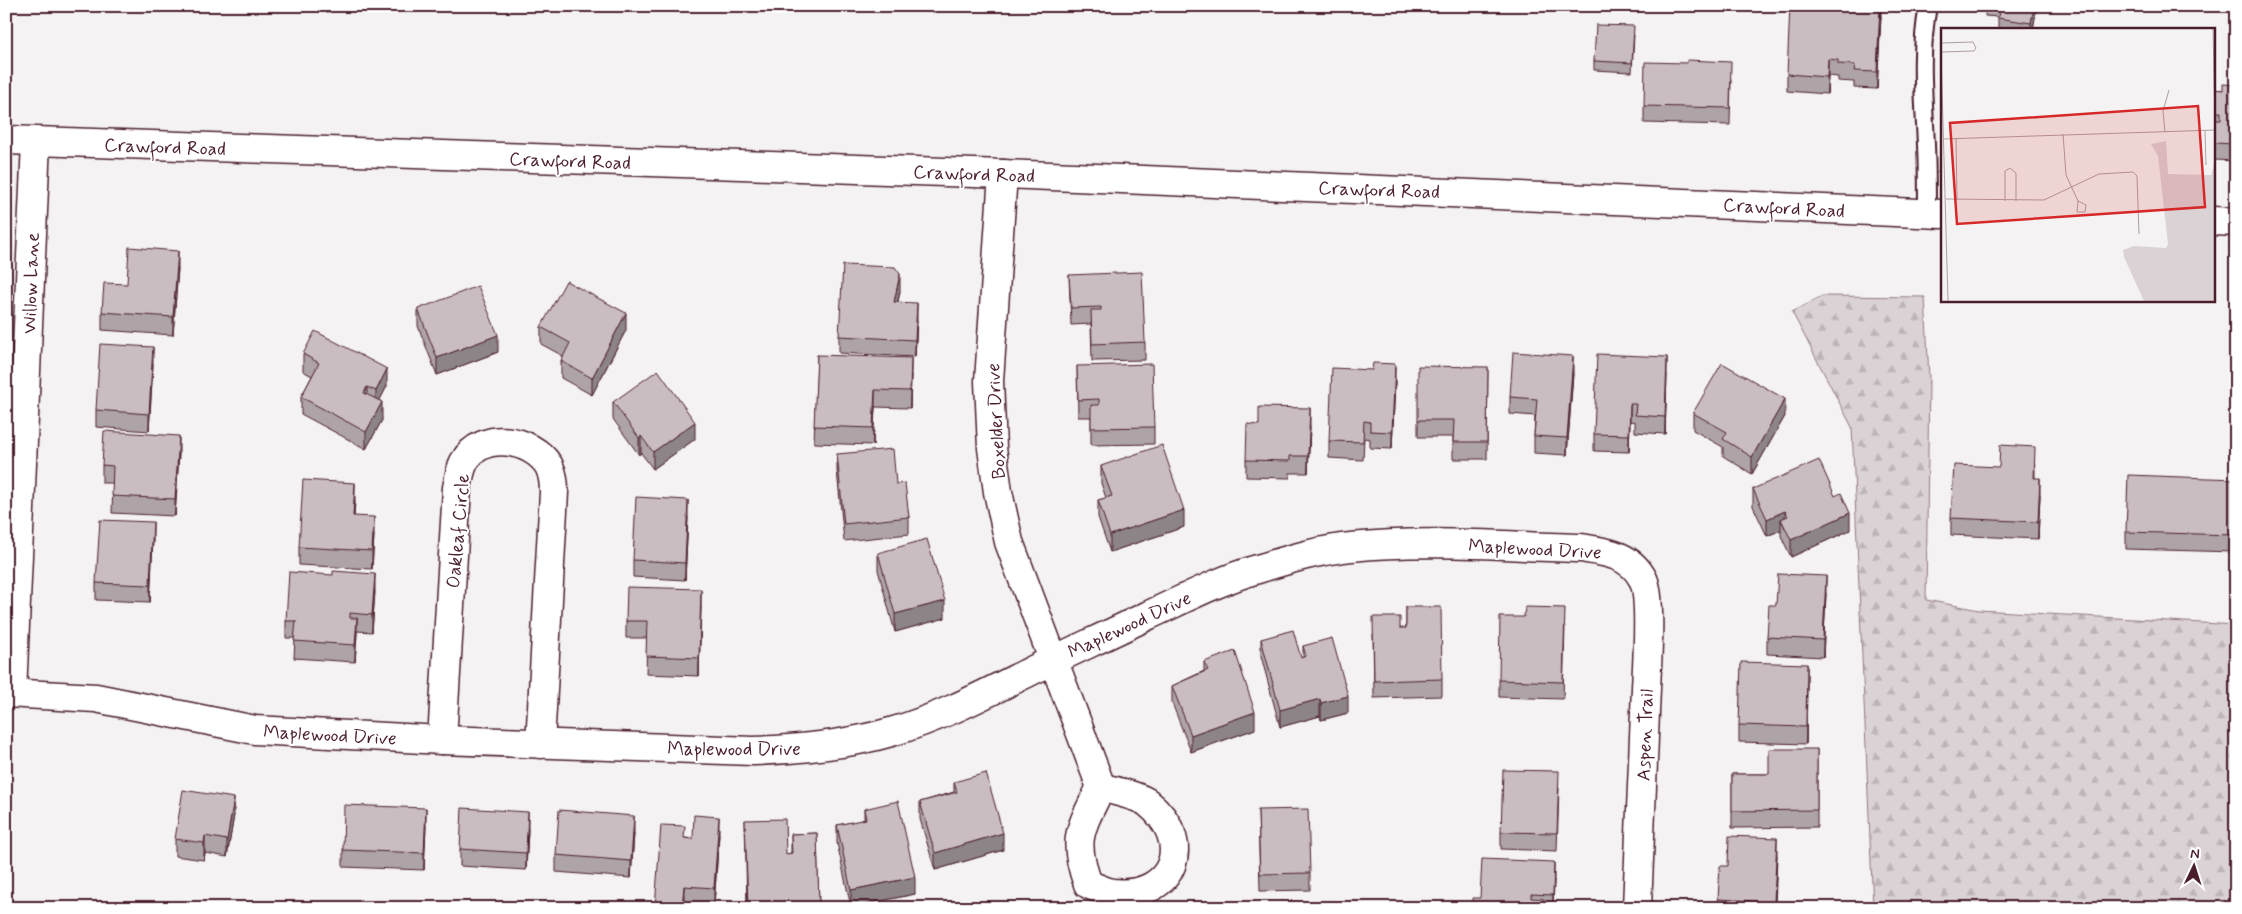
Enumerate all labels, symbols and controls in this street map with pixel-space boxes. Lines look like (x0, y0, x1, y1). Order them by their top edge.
inset map (1941, 28, 2214, 301)
street label: Crawford Road (104, 133, 226, 165)
street label: Crawford Road (509, 147, 631, 179)
street label: Crawford Road (913, 160, 1035, 192)
street label: Crawford Road (1318, 176, 1440, 208)
street label: Crawford Road (1722, 193, 1845, 227)
street label: Willow Lane (17, 232, 46, 334)
street label: Boxelder Drive (981, 362, 1012, 480)
street label: Oakleaf Circle (441, 473, 476, 589)
street label: Maplewood Drive (1468, 534, 1602, 565)
street label: Maplewood Drive (1064, 586, 1195, 665)
street label: Aspen Trail (1631, 688, 1660, 781)
street label: Maplewood Drive (263, 720, 397, 751)
street label: Maplewood Drive (667, 737, 801, 762)
north arrow (2170, 842, 2220, 892)
text: N (2190, 845, 2200, 863)

